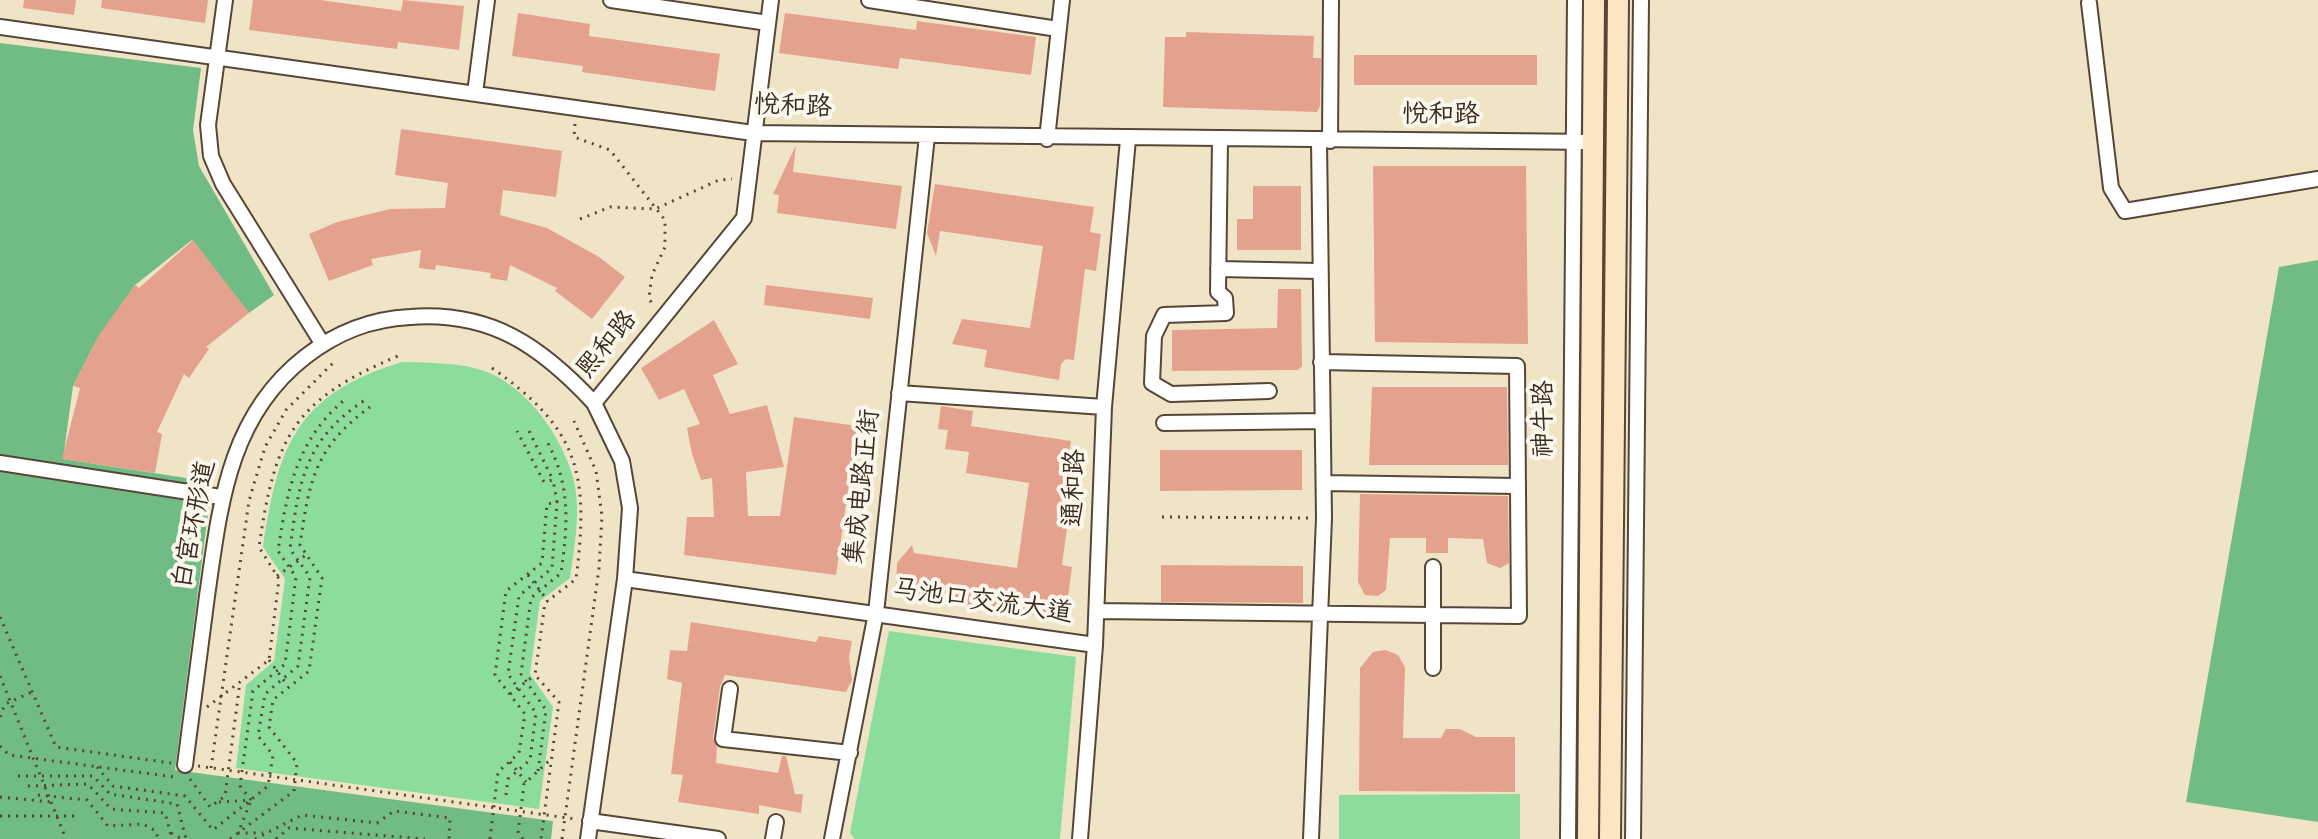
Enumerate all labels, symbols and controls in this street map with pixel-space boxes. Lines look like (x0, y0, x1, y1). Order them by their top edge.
street label: 悦和路 (753, 92, 833, 126)
street label: 悦和路 (1402, 102, 1480, 134)
street label: 熙和路 (572, 306, 646, 386)
street label: 神牛路 (1531, 380, 1563, 458)
street label: 集成电路正街 (841, 408, 889, 566)
street label: 通和路 (1060, 448, 1094, 528)
street label: 白宫环形道 (169, 458, 225, 592)
street label: 马池口交流大道 (890, 576, 1074, 632)

